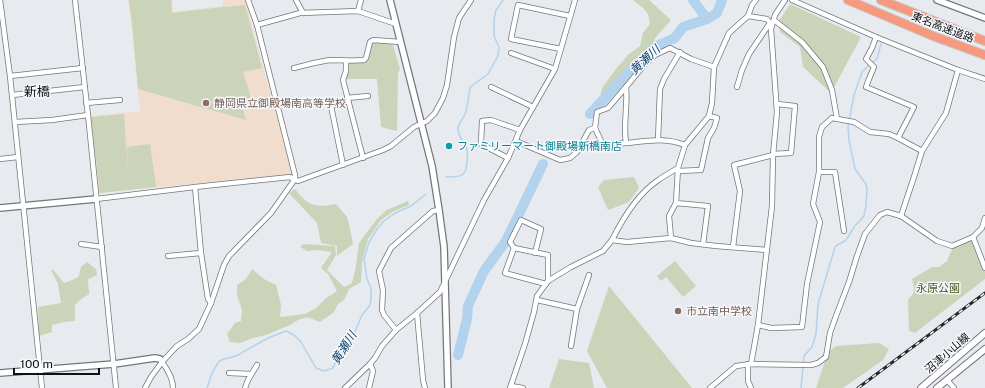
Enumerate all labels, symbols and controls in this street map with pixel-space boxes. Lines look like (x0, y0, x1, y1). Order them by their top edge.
street label: 東名高速道路 (910, 10, 976, 44)
water label: 黄瀬川 (627, 41, 664, 77)
district label: 新橋 (24, 84, 50, 99)
place label: 静岡県立御殿場南高等学校 (214, 97, 346, 109)
marker: 静岡県立御殿場南高等学校 (201, 98, 211, 108)
place label: ファミリーマート御殿場新橋南店 (457, 140, 622, 152)
marker: ファミリーマート御殿場新橋南店 (444, 141, 454, 151)
park label: 永原公園 (916, 282, 960, 294)
place label: 市立南中学校 (686, 305, 752, 317)
marker: 市立南中学校 (673, 306, 683, 316)
water label: 黄瀬川 (329, 327, 361, 367)
street label: 沼津小山線 (922, 330, 972, 376)
scale bar (14, 350, 99, 376)
text: 100 m (20, 357, 53, 371)

